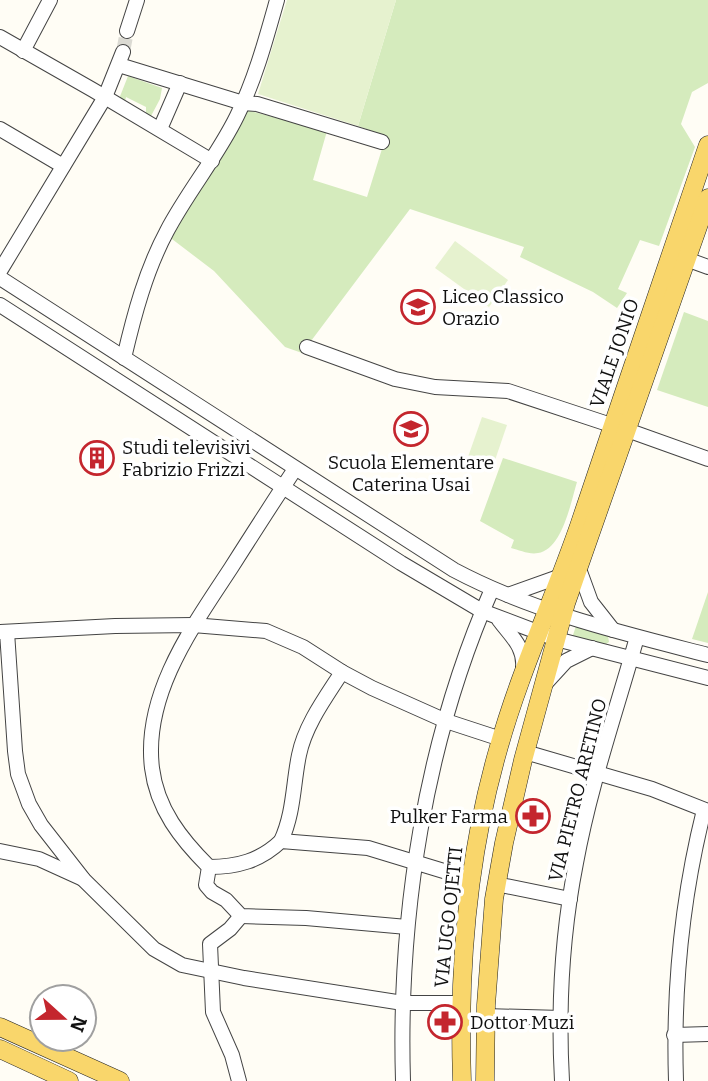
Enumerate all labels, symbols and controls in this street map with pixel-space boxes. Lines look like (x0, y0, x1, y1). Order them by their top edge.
place label: Liceo Classico Orazio (442, 285, 564, 330)
school or university icon: Liceo Classico Orazio (399, 288, 437, 326)
street label: VIALE JONIO (585, 295, 644, 411)
school or university icon: Scuola Elementare Caterina Usai (392, 410, 430, 448)
place label: Studi televisivi Fabrizio Frizzi (122, 436, 251, 481)
building icon: Studi televisivi Fabrizio Frizzi (78, 439, 116, 477)
place label: Scuola Elementare Caterina Usai (328, 451, 494, 496)
street label: VIA PIETRO ARETINO (544, 696, 611, 884)
pharmacy icon: Pulker Farma (514, 797, 552, 835)
place label: Pulker Farma (390, 805, 509, 828)
street label: VIA UGO OJETTI (430, 845, 467, 989)
north arrow (28, 983, 98, 1053)
pharmacy icon: Dottor Muzi (426, 1003, 464, 1041)
place label: Dottor Muzi (470, 1011, 575, 1034)
text: N (65, 1013, 92, 1035)

